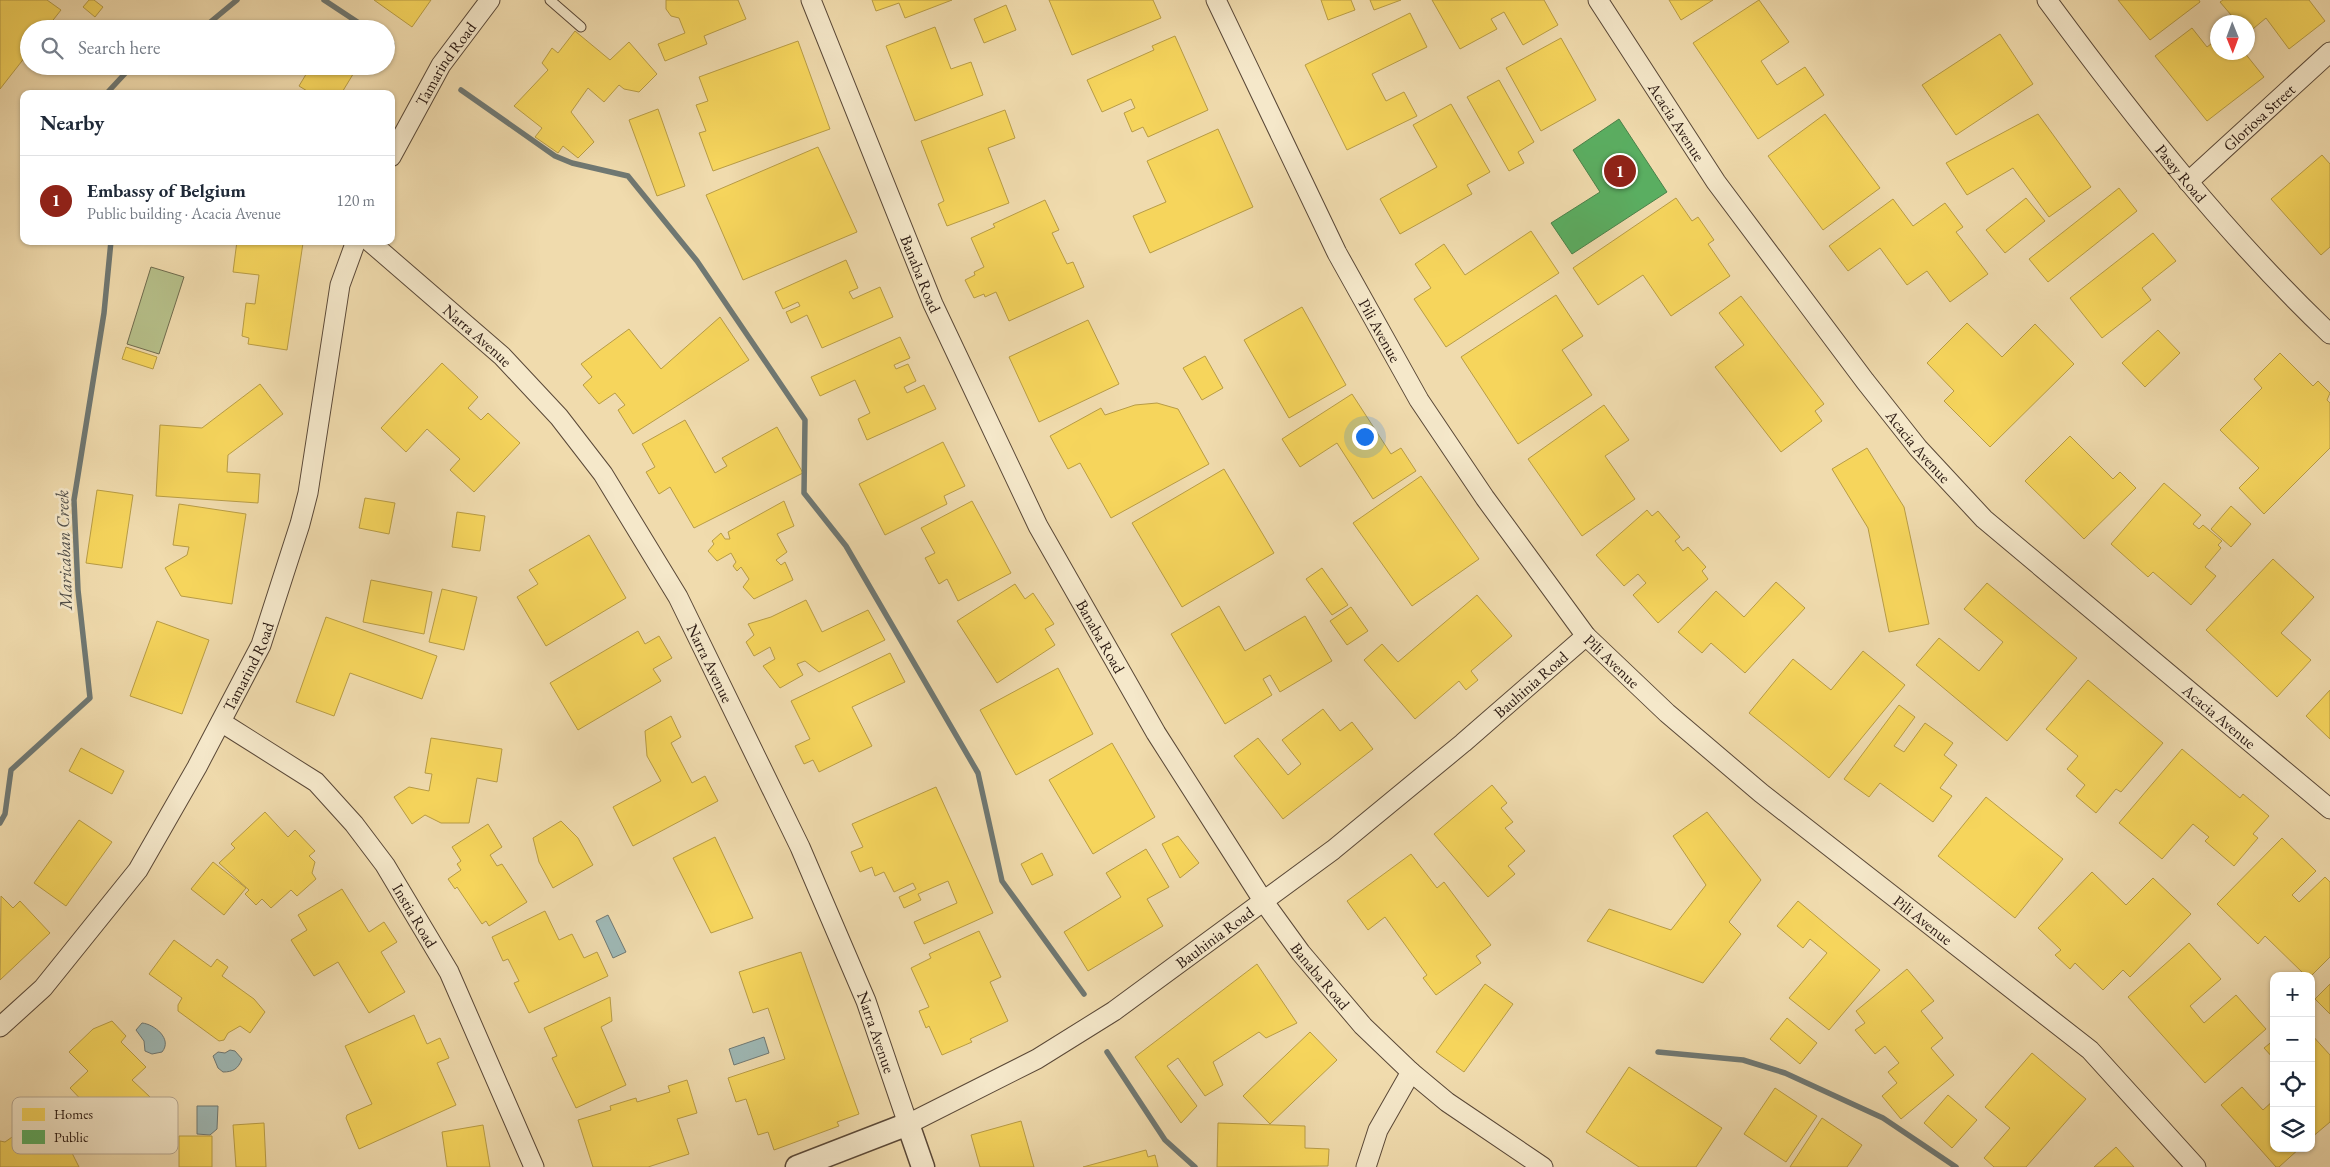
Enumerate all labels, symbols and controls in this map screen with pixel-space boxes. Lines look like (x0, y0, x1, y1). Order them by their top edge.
north arrow (2210, 15, 2255, 60)
street label: Tamarind Road (411, 17, 481, 110)
search box (20, 20, 395, 75)
icon: search (38, 34, 66, 62)
text: Search here (78, 35, 160, 60)
street label: Acacia Avenue (1643, 78, 1710, 165)
street label: Gloriosa Street (2219, 79, 2300, 156)
text: Nearby (40, 109, 104, 136)
street label: Pasay Road (2151, 140, 2212, 208)
pin: 1 (1604, 152, 1636, 190)
text: Embassy of Belgium (87, 178, 246, 203)
text: 1 (52, 190, 60, 211)
text: 120 m (336, 190, 375, 211)
text: Public building · Acacia Avenue (87, 203, 281, 224)
street label: Banaba Road (895, 232, 946, 317)
street label: Pili Avenue (1354, 295, 1406, 366)
street label: Narra Avenue (438, 300, 517, 371)
street label: Acacia Avenue (1880, 405, 1955, 488)
your location (1352, 424, 1378, 450)
water label: Maricaban Creek (50, 490, 77, 611)
street label: Banaba Road (1071, 596, 1130, 678)
street label: Tamarind Road (218, 619, 279, 715)
street label: Narra Avenue (682, 620, 738, 706)
street label: Pili Avenue (1579, 630, 1644, 693)
street label: Bauhinia Road (1489, 646, 1573, 723)
street label: Acacia Avenue (2177, 679, 2260, 754)
street label: Instia Road (387, 880, 442, 952)
street label: Pili Avenue (1889, 890, 1957, 950)
street label: Bauhinia Road (1172, 901, 1259, 973)
street label: Banaba Road (1286, 938, 1355, 1015)
map controls (2270, 972, 2315, 1152)
button: + (2270, 972, 2315, 1017)
street label: Narra Avenue (852, 988, 900, 1076)
button: − (2270, 1017, 2315, 1062)
button: locate (2270, 1062, 2315, 1107)
legend (12, 1097, 178, 1154)
text: Homes (54, 1105, 94, 1123)
button: layers (2270, 1107, 2315, 1152)
text: Public (54, 1128, 89, 1146)

